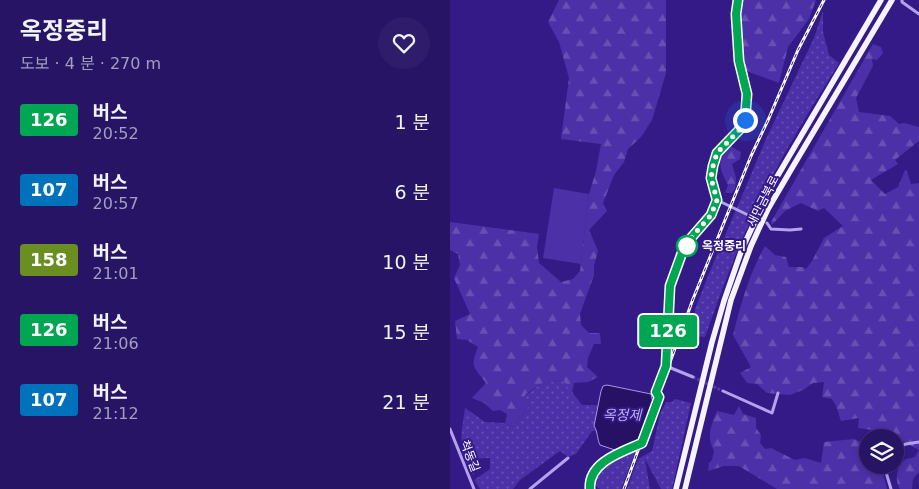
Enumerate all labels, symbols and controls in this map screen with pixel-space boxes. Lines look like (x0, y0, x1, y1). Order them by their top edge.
text: 옥정중리 (20, 17, 108, 45)
button: heart (378, 17, 430, 69)
text: 도보 · 4 분 · 270 m (20, 54, 161, 73)
text: 버스 (93, 101, 128, 123)
your location (733, 108, 758, 133)
text: 126 (30, 109, 68, 130)
text: 1 분 (394, 111, 430, 133)
text: 20:52 (93, 124, 139, 143)
text: 버스 (93, 171, 128, 193)
street label: 새만금북로 (744, 173, 782, 229)
text: 107 (30, 179, 68, 200)
text: 6 분 (394, 181, 430, 203)
text: 20:57 (93, 194, 139, 213)
marker: 옥정중리 (676, 235, 698, 257)
place label: 옥정중리 (702, 239, 746, 253)
text: 버스 (93, 241, 128, 263)
text: 158 (30, 249, 68, 270)
text: 10 분 (382, 251, 430, 273)
text: 21:01 (93, 264, 139, 283)
text: 버스 (93, 311, 128, 333)
line badge: 126 (639, 315, 697, 347)
text: 126 (30, 319, 68, 340)
text: 126 (649, 320, 687, 341)
text: 15 분 (382, 321, 430, 343)
text: 21:06 (93, 334, 139, 353)
text: 버스 (93, 381, 128, 403)
text: 107 (30, 389, 68, 410)
text: 21 분 (382, 391, 430, 413)
text: 21:12 (93, 404, 139, 423)
water label: 옥정제 (603, 407, 643, 423)
map controls (859, 429, 904, 474)
button: layers (859, 429, 904, 474)
street label: 척동길 (458, 438, 482, 474)

